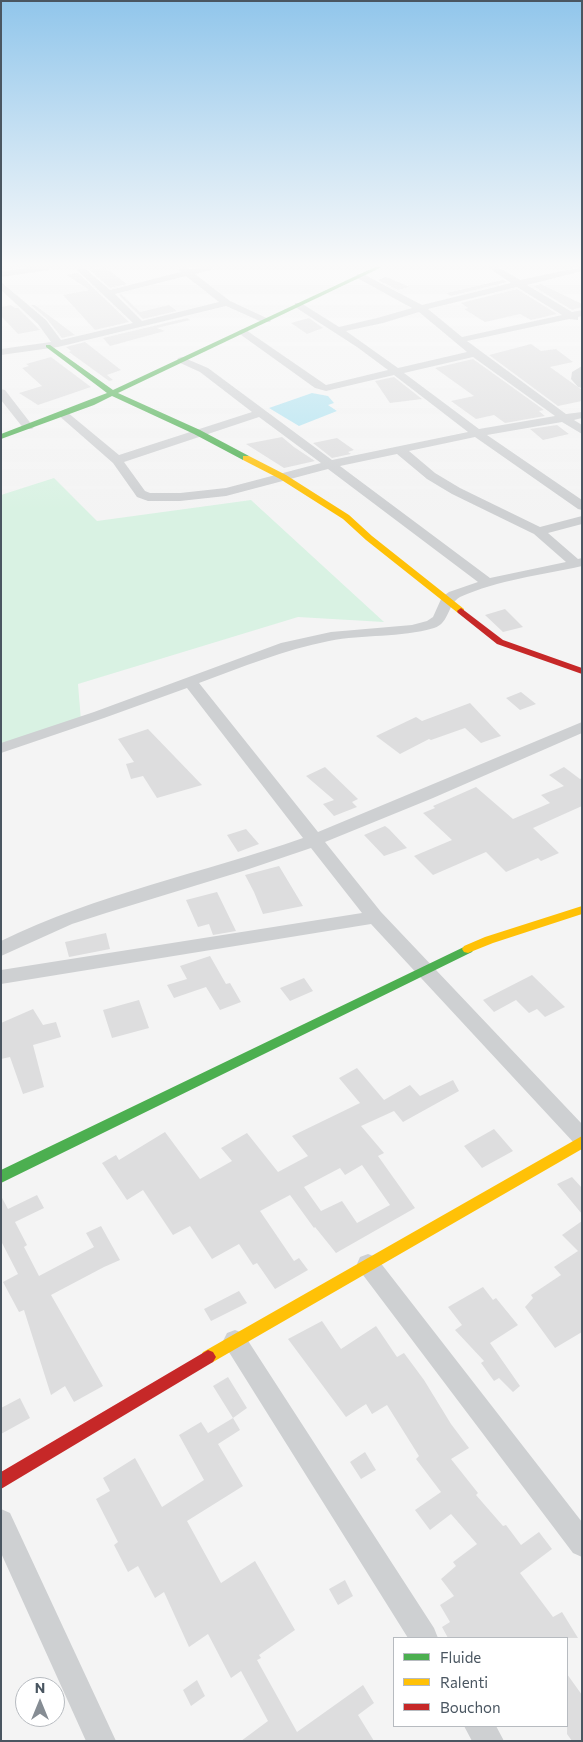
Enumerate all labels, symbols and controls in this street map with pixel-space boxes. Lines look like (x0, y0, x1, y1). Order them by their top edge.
legend (393, 1637, 568, 1727)
text: Fluide (440, 1648, 481, 1666)
text: Ralenti (440, 1673, 488, 1691)
north arrow (15, 1677, 65, 1727)
text: N (35, 1679, 45, 1696)
text: Bouchon (440, 1698, 501, 1716)

